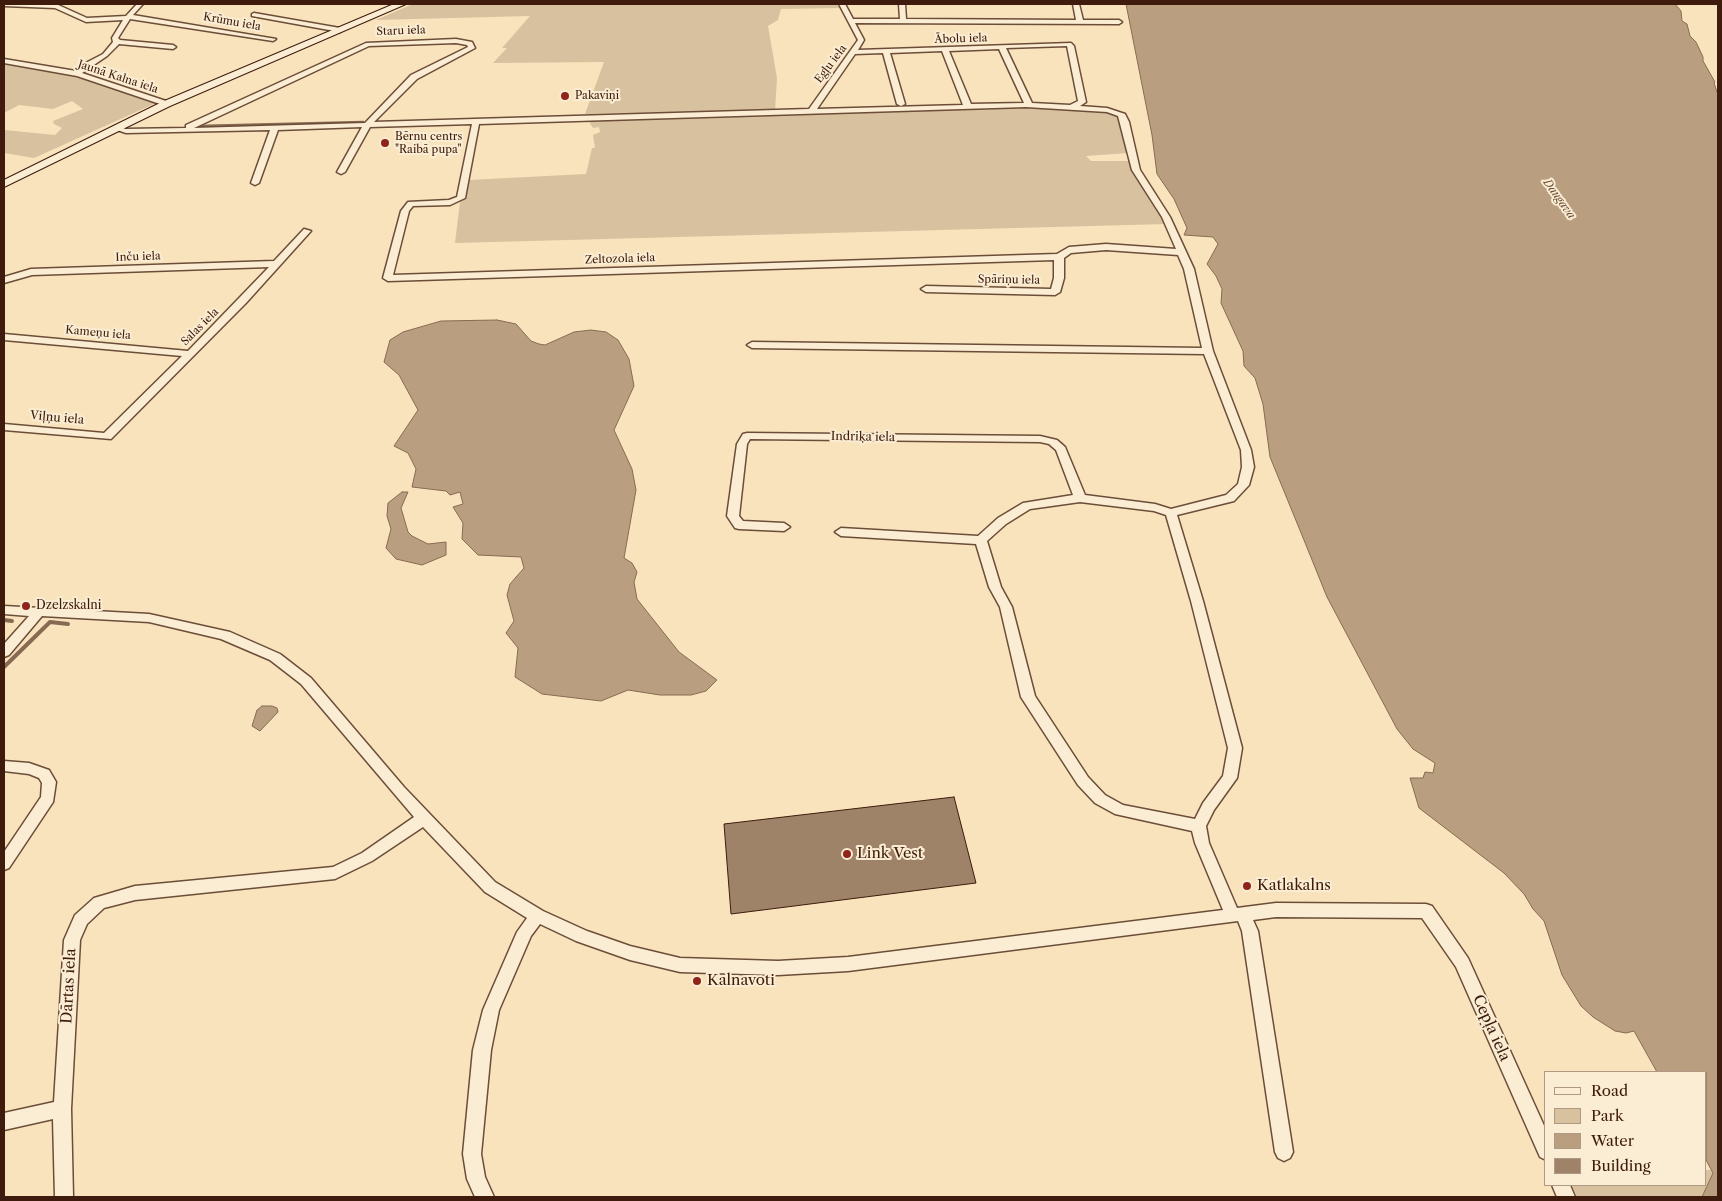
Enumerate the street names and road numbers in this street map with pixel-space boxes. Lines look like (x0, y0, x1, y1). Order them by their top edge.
street label: Krūmu iela (202, 10, 262, 34)
street label: Staru iela (376, 24, 426, 38)
street label: Ābolu iela (934, 31, 988, 47)
street label: Egļu iela (812, 42, 850, 86)
street label: Jaunā Kalna iela (76, 58, 160, 96)
street label: Inču iela (115, 250, 161, 264)
street label: Zeltozola iela (585, 251, 655, 267)
street label: Spāriņu iela (978, 273, 1040, 287)
street label: Salas iela (178, 305, 222, 349)
street label: Kameņu iela (65, 324, 131, 342)
street label: Viļņu iela (29, 408, 85, 428)
street label: Indriķa iela (831, 429, 895, 445)
street label: Dārtas iela (58, 948, 80, 1024)
street label: Cepļa iela (1468, 992, 1514, 1064)

